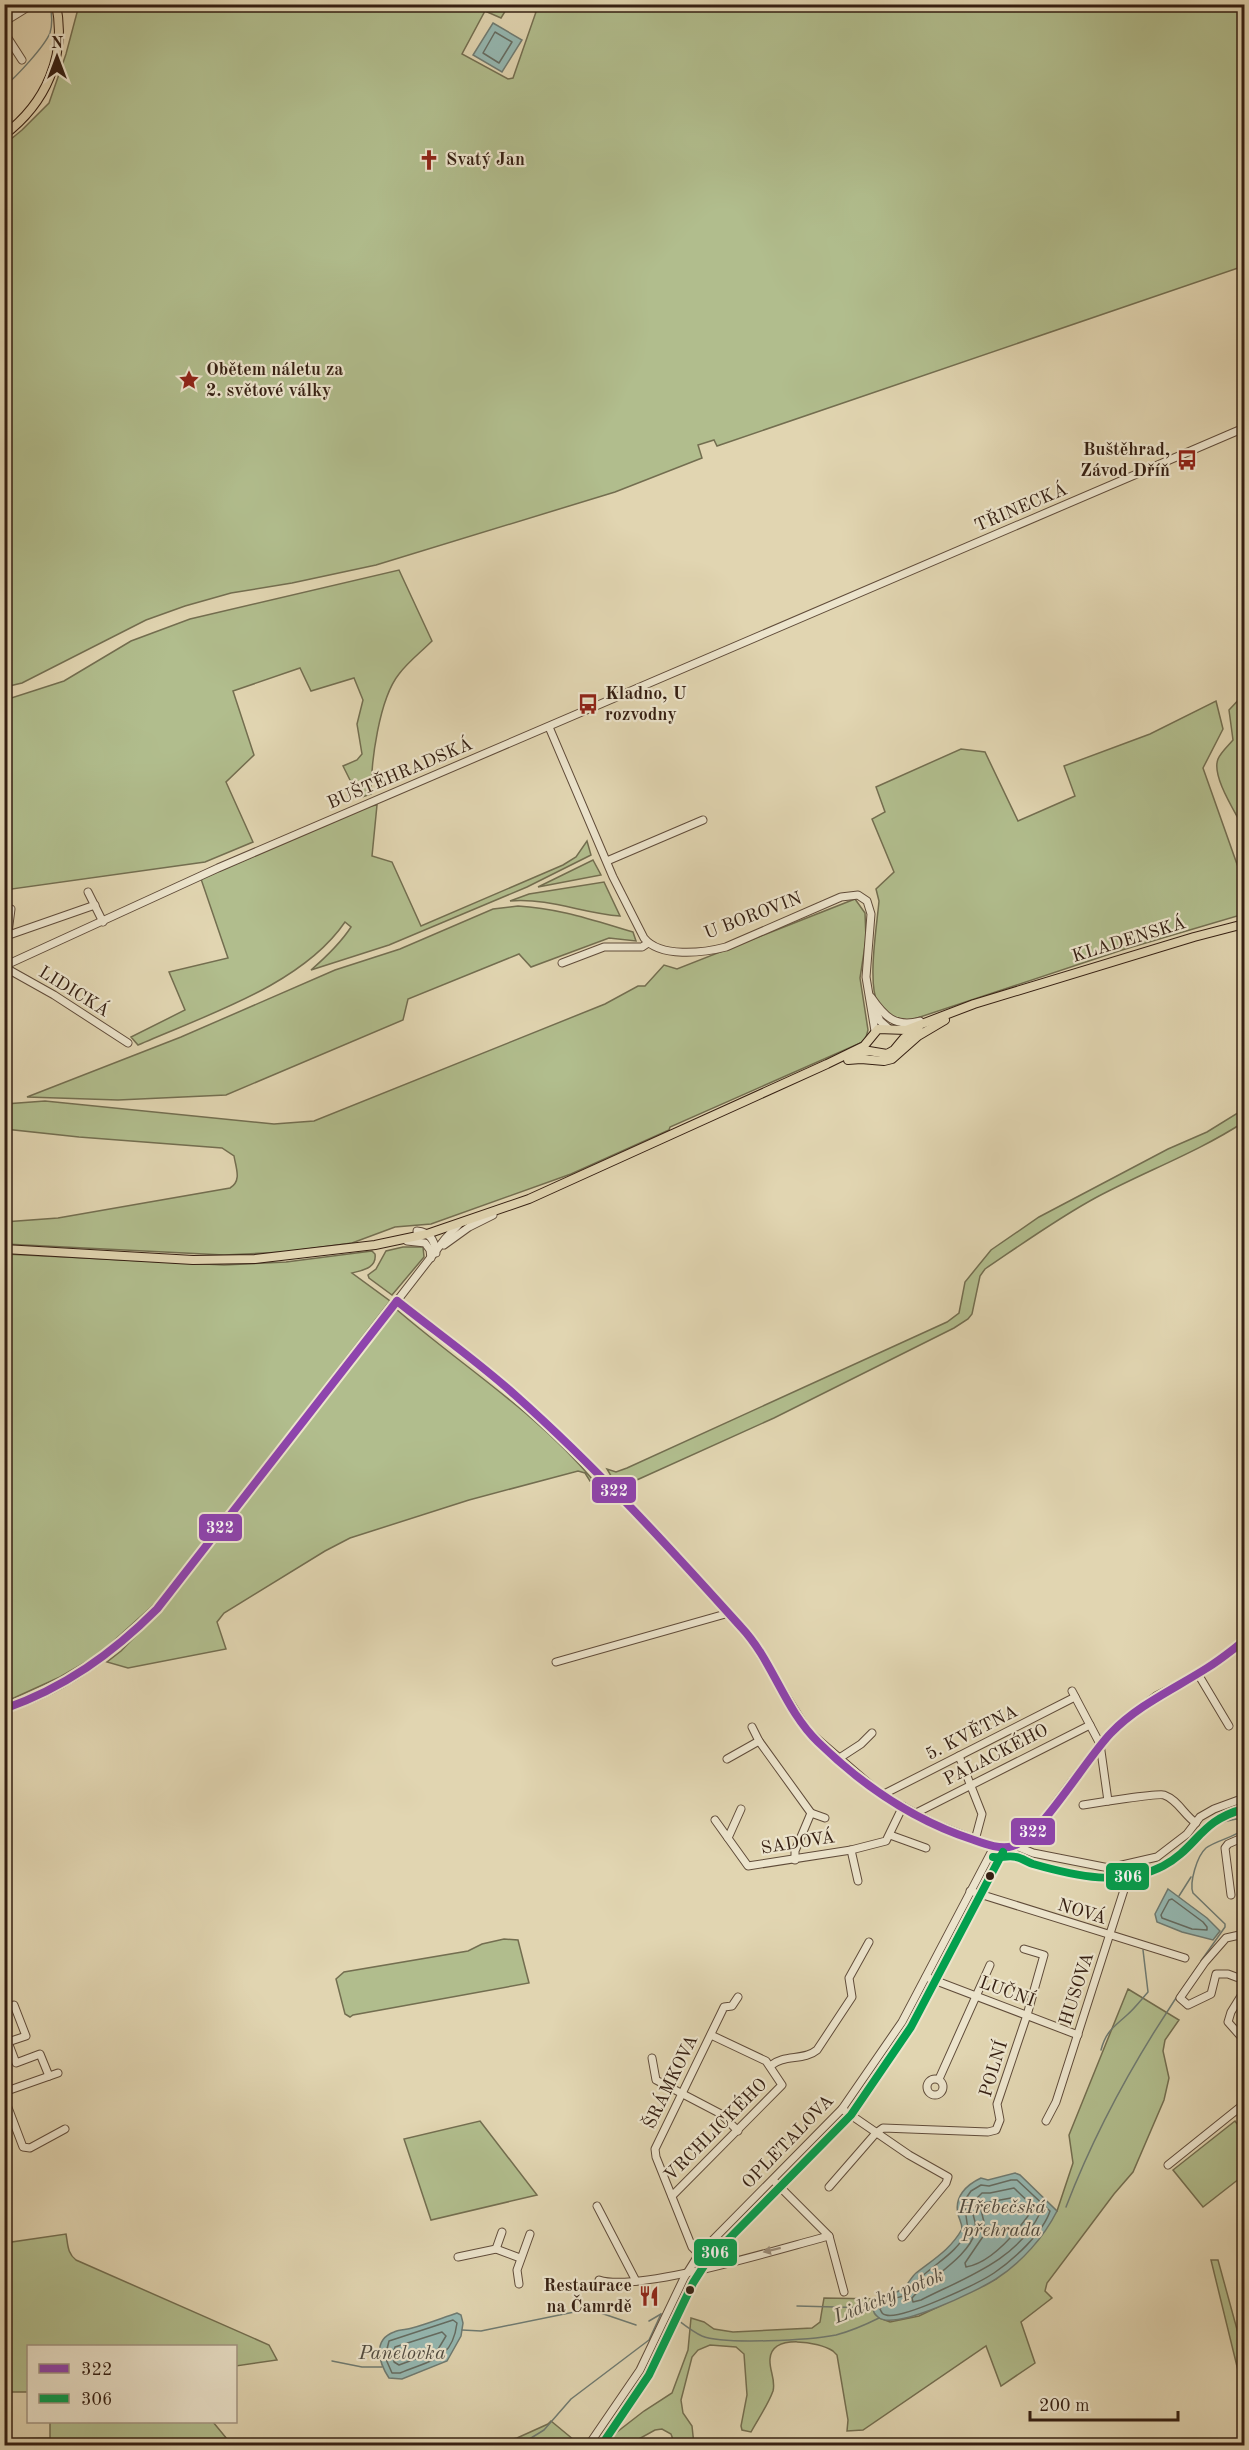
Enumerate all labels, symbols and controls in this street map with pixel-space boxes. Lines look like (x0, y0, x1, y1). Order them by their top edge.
north arrow (27, 27, 87, 87)
text: N (51, 36, 64, 52)
church icon: Svatý Jan (417, 148, 441, 172)
place label: Svatý Jan (446, 151, 525, 169)
place label: Obětem náletu za 2. světové války (206, 361, 343, 400)
place icon: Obětem náletu za 2. světové války (177, 368, 201, 392)
place label: Buštěhrad, Závod Dříň (1080, 441, 1170, 480)
bus stop icon: Buštěhrad, Závod Dříň (1175, 448, 1199, 472)
street label: TŘINECKÁ (970, 476, 1070, 536)
place label: Kladno, U rozvodny (605, 685, 687, 724)
bus stop icon: Kladno, U rozvodny (576, 692, 600, 716)
street label: BUŠTĚHRADSKÁ (323, 731, 475, 813)
street label: U BOROVIN (702, 889, 804, 943)
street label: KLADENSKÁ (1069, 910, 1188, 966)
street label: LIDICKÁ (35, 960, 115, 1021)
line badge: 322 (591, 1476, 637, 1504)
text: 322 (600, 1484, 628, 1500)
line badge: 322 (198, 1513, 243, 1542)
text: 322 (206, 1521, 234, 1537)
street label: 5. KVĚTNA (921, 1699, 1021, 1764)
street label: PALACKÉHO (939, 1717, 1051, 1789)
line badge: 322 (1010, 1817, 1056, 1846)
street label: SADOVÁ (759, 1824, 837, 1858)
text: 322 (1019, 1825, 1047, 1841)
line badge: 306 (1105, 1862, 1150, 1891)
unlabelled marker (984, 1870, 996, 1882)
text: 306 (1114, 1870, 1142, 1886)
street label: NOVÁ (1055, 1892, 1110, 1928)
street label: HUSOVA (1057, 1950, 1097, 2028)
street label: LUČNÍ (977, 1969, 1039, 2010)
street label: ŠRÁMKOVA (636, 2030, 702, 2132)
street label: POLNÍ (973, 2038, 1011, 2099)
street label: VRCHLICKÉHO (658, 2072, 771, 2185)
street label: OPLETALOVA (739, 2091, 837, 2192)
water label: Hřebečská přehrada (957, 2198, 1046, 2241)
line badge: 306 (693, 2238, 738, 2267)
text: 306 (701, 2246, 729, 2262)
one-way arrow (763, 2246, 781, 2256)
water label: Lidický potok (830, 2266, 947, 2329)
place label: Restaurace na Čamrdě (543, 2277, 632, 2316)
restaurant icon: Restaurace na Čamrdě (637, 2284, 661, 2308)
unlabelled marker (684, 2284, 696, 2296)
water label: Panelovka (357, 2344, 446, 2364)
legend (27, 2345, 237, 2423)
text: 322 (81, 2361, 112, 2379)
scale bar (1030, 2384, 1178, 2422)
text: 306 (81, 2391, 112, 2409)
text: 200 m (1039, 2397, 1090, 2415)

